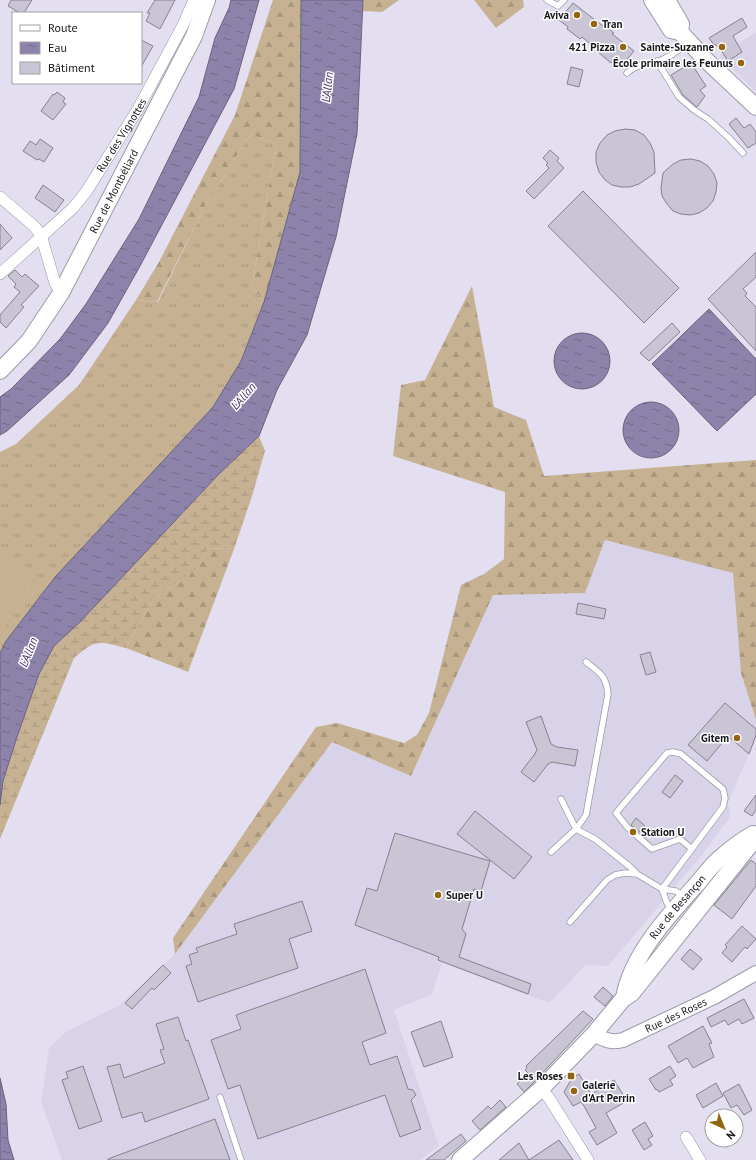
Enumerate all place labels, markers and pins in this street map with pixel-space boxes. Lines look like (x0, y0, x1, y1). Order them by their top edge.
place label: Aviva (544, 8, 569, 22)
marker: Aviva (572, 10, 582, 20)
place label: Tran (602, 17, 622, 31)
marker: Tran (589, 19, 599, 29)
place label: 421 Pizza (569, 40, 615, 54)
place label: Sainte-Suzanne (641, 40, 714, 54)
marker: 421 Pizza (618, 42, 628, 52)
marker: Sainte-Suzanne (717, 42, 727, 52)
place label: École primaire les Feunus (613, 56, 733, 70)
marker: École primaire les Feunus (736, 58, 746, 68)
place label: Gitem (701, 731, 729, 745)
marker: Gitem (732, 733, 742, 743)
place label: Station U (641, 825, 685, 839)
marker: Station U (628, 827, 638, 837)
place label: Super U (446, 888, 483, 902)
marker: Super U (433, 890, 443, 900)
place label: Les Roses (518, 1069, 563, 1083)
marker: Les Roses (566, 1071, 576, 1081)
place label: Galerie d'Art Perrin (582, 1078, 635, 1105)
marker: Galerie d'Art Perrin (569, 1086, 579, 1096)

